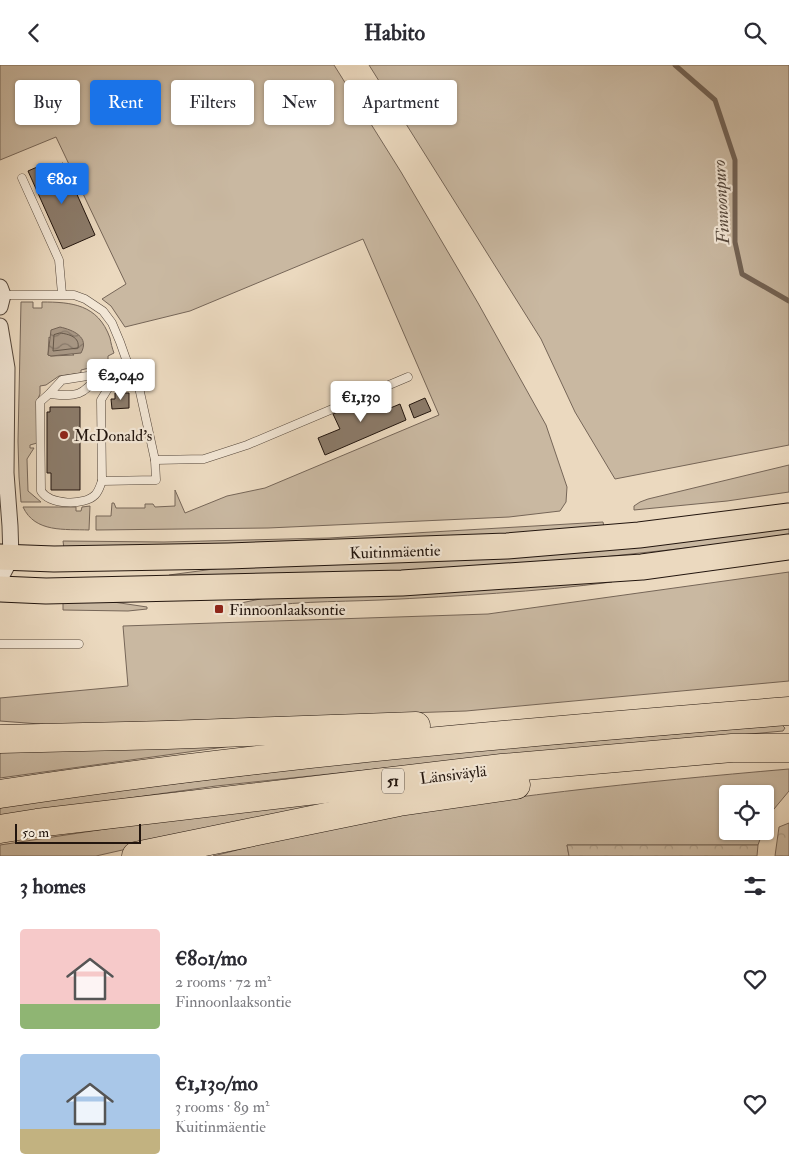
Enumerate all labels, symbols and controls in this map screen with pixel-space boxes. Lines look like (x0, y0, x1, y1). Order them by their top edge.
icon: back (20, 19, 48, 47)
text: Habito (364, 19, 425, 47)
icon: search (741, 19, 769, 47)
chip: Buy (15, 80, 80, 125)
chip: Rent (90, 80, 161, 125)
chip: Filters (171, 80, 254, 125)
chip: New (264, 80, 334, 125)
chip: Apartment (344, 80, 457, 125)
water label: Finnoonpuro (708, 159, 735, 246)
pin: €801 (32, 163, 92, 205)
text: €801 (47, 169, 77, 189)
pin: €2,040 (80, 359, 162, 401)
text: €2,040 (98, 365, 144, 385)
pin: €1,130 (320, 381, 402, 423)
text: €1,130 (342, 387, 380, 407)
place label: McDonald's (74, 426, 152, 446)
marker: McDonald's (58, 429, 70, 441)
street label: Kuitinmäentie (349, 540, 441, 564)
place label: Finnoonlaaksontie (229, 600, 346, 620)
marker: Finnoonlaaksontie (213, 603, 225, 615)
street label: Länsiväylä (419, 761, 488, 789)
road number: 51 (382, 769, 404, 793)
map controls (719, 785, 774, 840)
button: locate (719, 785, 774, 840)
scale bar (15, 821, 141, 844)
text: 50 m (22, 824, 49, 841)
icon: filters (741, 872, 769, 900)
text: 3 homes (20, 873, 86, 900)
text: €801/mo (175, 945, 247, 972)
icon: home (60, 949, 120, 1009)
icon: heart (741, 965, 769, 993)
text: 2 rooms · 72 m² (175, 972, 271, 992)
text: Finnoonlaaksontie (175, 992, 291, 1012)
text: €1,130/mo (175, 1070, 258, 1097)
icon: home (60, 1074, 120, 1134)
icon: heart (741, 1090, 769, 1118)
text: 3 rooms · 89 m² (175, 1097, 270, 1117)
text: Kuitinmäentie (175, 1117, 266, 1137)

